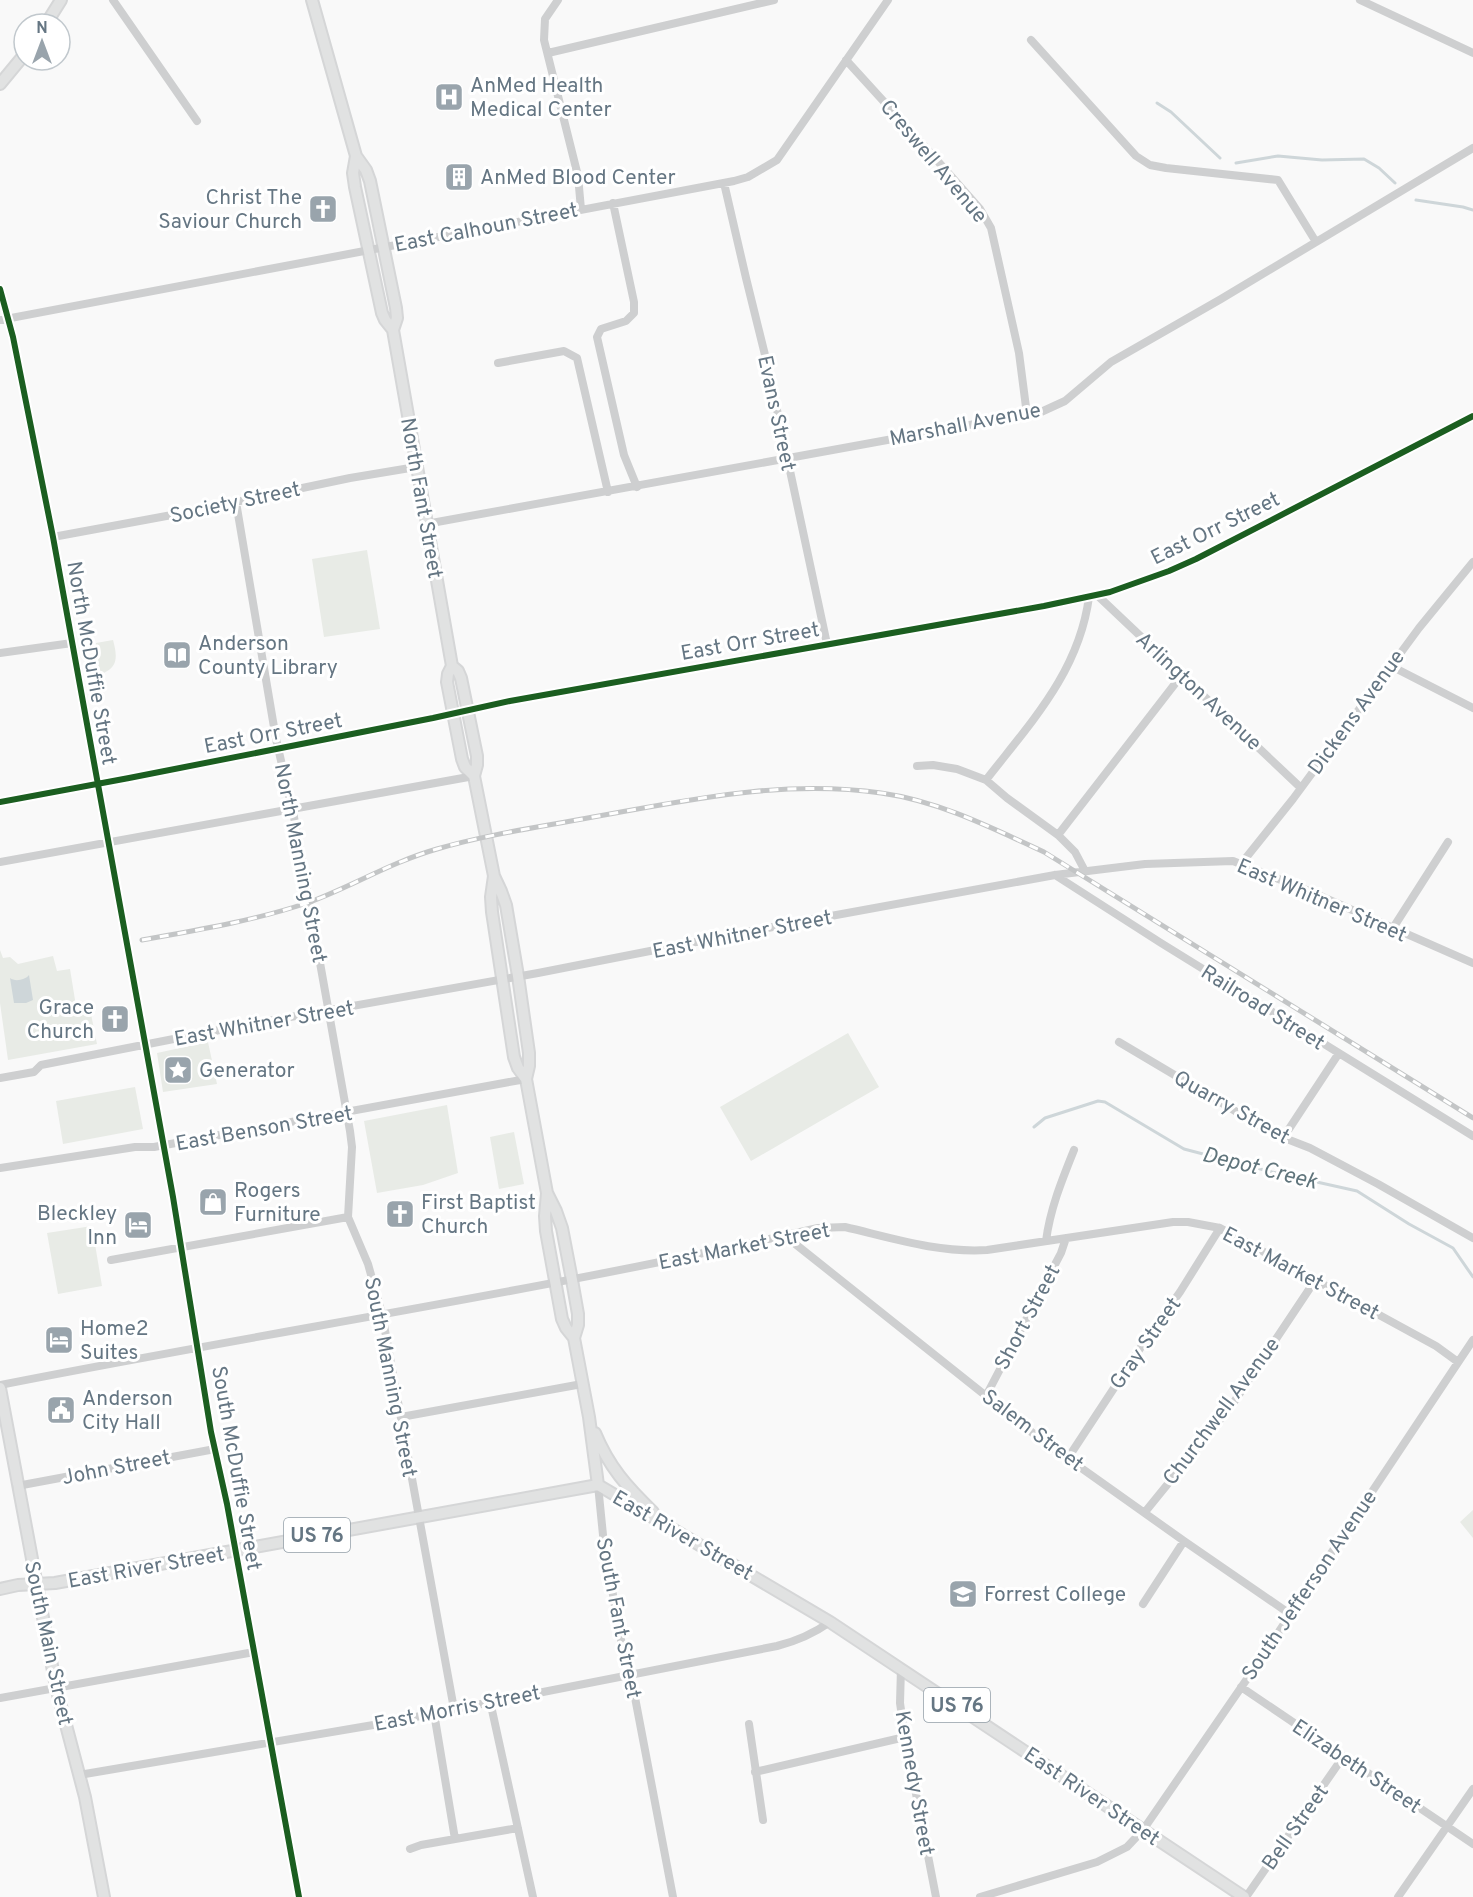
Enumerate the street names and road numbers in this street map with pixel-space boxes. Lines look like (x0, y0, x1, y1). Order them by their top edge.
street label: Creswell Avenue (873, 95, 992, 229)
street label: East Calhoun Street (392, 197, 580, 260)
street label: Evans Street (750, 353, 801, 474)
street label: Marshall Avenue (887, 398, 1043, 453)
street label: North Fant Street (393, 416, 448, 581)
street label: Society Street (168, 476, 303, 530)
street label: East Orr Street (1147, 486, 1285, 572)
street label: North McDuffie Street (59, 559, 122, 767)
street label: East Orr Street (679, 617, 822, 668)
street label: Arlington Avenue (1129, 627, 1267, 757)
street label: Dickens Avenue (1303, 645, 1412, 781)
street label: East Orr Street (202, 708, 345, 761)
street label: North Manning Street (267, 761, 332, 965)
street label: East Whitner Street (1232, 853, 1410, 949)
street label: East Whitner Street (650, 905, 834, 966)
street label: Railroad Street (1195, 959, 1329, 1057)
street label: East Whitner Street (172, 995, 356, 1054)
street label: Quarry Street (1168, 1065, 1294, 1151)
street label: East Benson Street (174, 1101, 355, 1158)
street label: East Market Street (656, 1218, 832, 1277)
street label: East Market Street (1217, 1222, 1383, 1327)
street label: Short Street (989, 1260, 1067, 1375)
street label: South Manning Street (357, 1275, 422, 1480)
street label: Gray Street (1104, 1292, 1188, 1395)
street label: Churchwell Avenue (1158, 1332, 1287, 1491)
street label: South McDuffie Street (204, 1364, 267, 1573)
street label: Salem Street (976, 1384, 1089, 1478)
street label: John Street (60, 1445, 173, 1492)
street label: East River Street (607, 1485, 758, 1588)
street label: South Jefferson Avenue (1236, 1486, 1384, 1686)
road number: US 76 (284, 1518, 350, 1552)
street label: South Fant Street (589, 1535, 646, 1701)
street label: East River Street (66, 1541, 227, 1596)
street label: South Main Street (17, 1559, 78, 1728)
street label: East Morris Street (372, 1680, 543, 1739)
road number: US 76 (924, 1688, 990, 1722)
street label: Kennedy Street (888, 1709, 940, 1858)
street label: Elizabeth Street (1286, 1714, 1426, 1820)
street label: East River Street (1018, 1742, 1164, 1853)
street label: Bell Street (1257, 1780, 1336, 1876)

